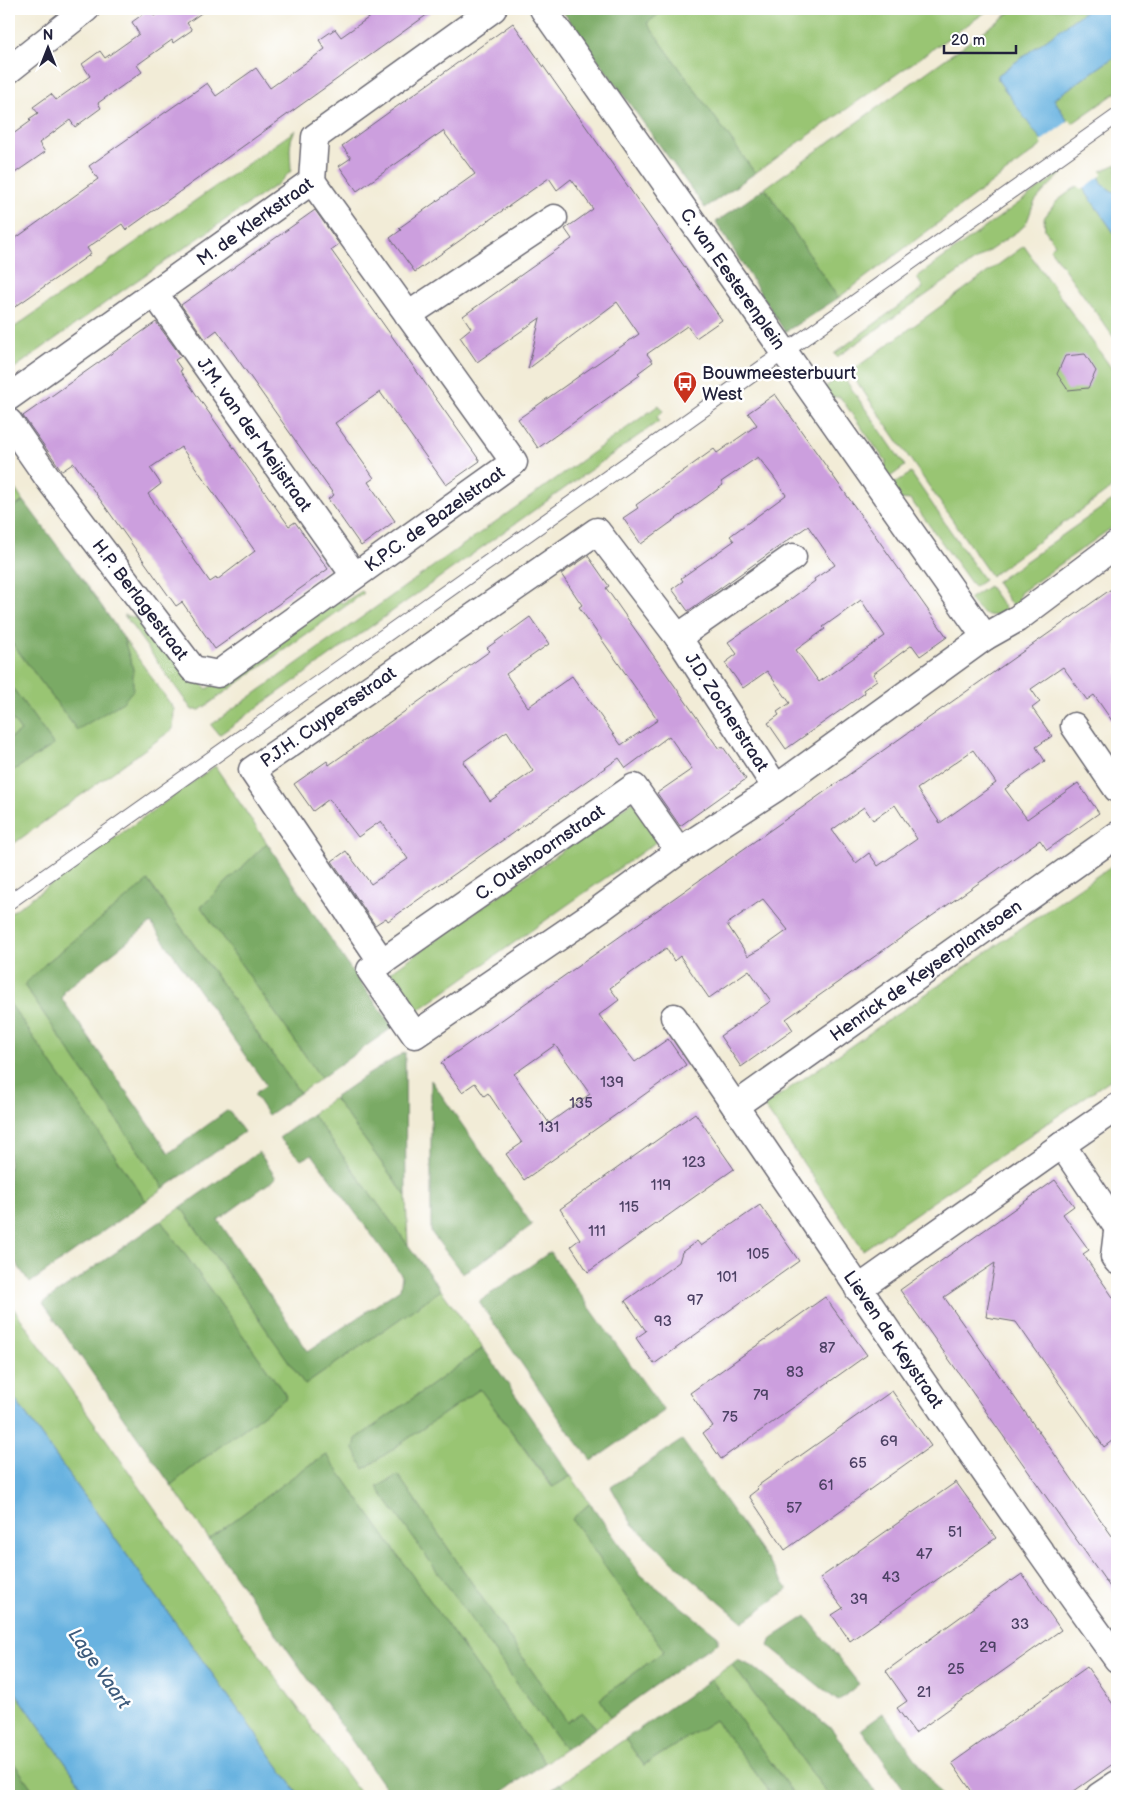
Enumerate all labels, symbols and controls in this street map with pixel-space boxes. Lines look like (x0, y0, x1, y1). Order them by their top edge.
north arrow (22, 22, 72, 72)
scale bar (944, 22, 1016, 54)
text: N (43, 27, 53, 44)
text: 20 m (951, 31, 985, 50)
street label: M. de Klerkstraat (193, 173, 318, 271)
street label: C. van Eesterenplein (676, 204, 790, 354)
street label: J.M. van der Meijstraat (192, 354, 316, 516)
place label: Bouwmeesterbuurt West (702, 363, 856, 405)
bus stop icon: Bouwmeesterbuurt West (672, 370, 698, 404)
street label: K.P.C. de Bazelstraat (361, 462, 509, 576)
street label: H.P. Berlagestraat (87, 536, 193, 665)
street label: J.D. Zocherstraat (680, 649, 773, 776)
street label: P.J.H. Cuypersstraat (256, 662, 401, 772)
street label: C. Outshoornstraat (471, 800, 609, 905)
street label: Henrick de Keyserplantsoen (826, 896, 1026, 1046)
house number: 139 (600, 1073, 624, 1092)
house number: 135 (569, 1094, 593, 1113)
house number: 131 (539, 1118, 559, 1137)
house number: 123 (682, 1153, 706, 1172)
house number: 119 (651, 1176, 671, 1195)
house number: 115 (619, 1198, 639, 1217)
house number: 111 (588, 1222, 606, 1241)
house number: 105 (746, 1245, 770, 1264)
street label: Lieven de Keystraat (839, 1267, 948, 1413)
house number: 101 (717, 1268, 737, 1287)
house number: 97 (687, 1291, 704, 1310)
house number: 93 (654, 1312, 672, 1331)
house number: 87 (819, 1339, 836, 1358)
house number: 83 (786, 1363, 804, 1382)
house number: 79 (753, 1386, 769, 1405)
house number: 75 (722, 1408, 738, 1427)
house number: 69 (880, 1432, 898, 1451)
house number: 65 (849, 1454, 867, 1473)
house number: 61 (819, 1476, 833, 1495)
house number: 57 (786, 1499, 803, 1518)
house number: 51 (948, 1523, 962, 1542)
house number: 47 (916, 1545, 933, 1564)
house number: 43 (882, 1568, 900, 1587)
house number: 39 (850, 1590, 868, 1609)
house number: 33 (1011, 1615, 1029, 1634)
water label: Lage Vaart (63, 1624, 135, 1714)
house number: 29 (979, 1638, 997, 1657)
house number: 25 (947, 1660, 965, 1679)
house number: 21 (917, 1683, 931, 1702)

